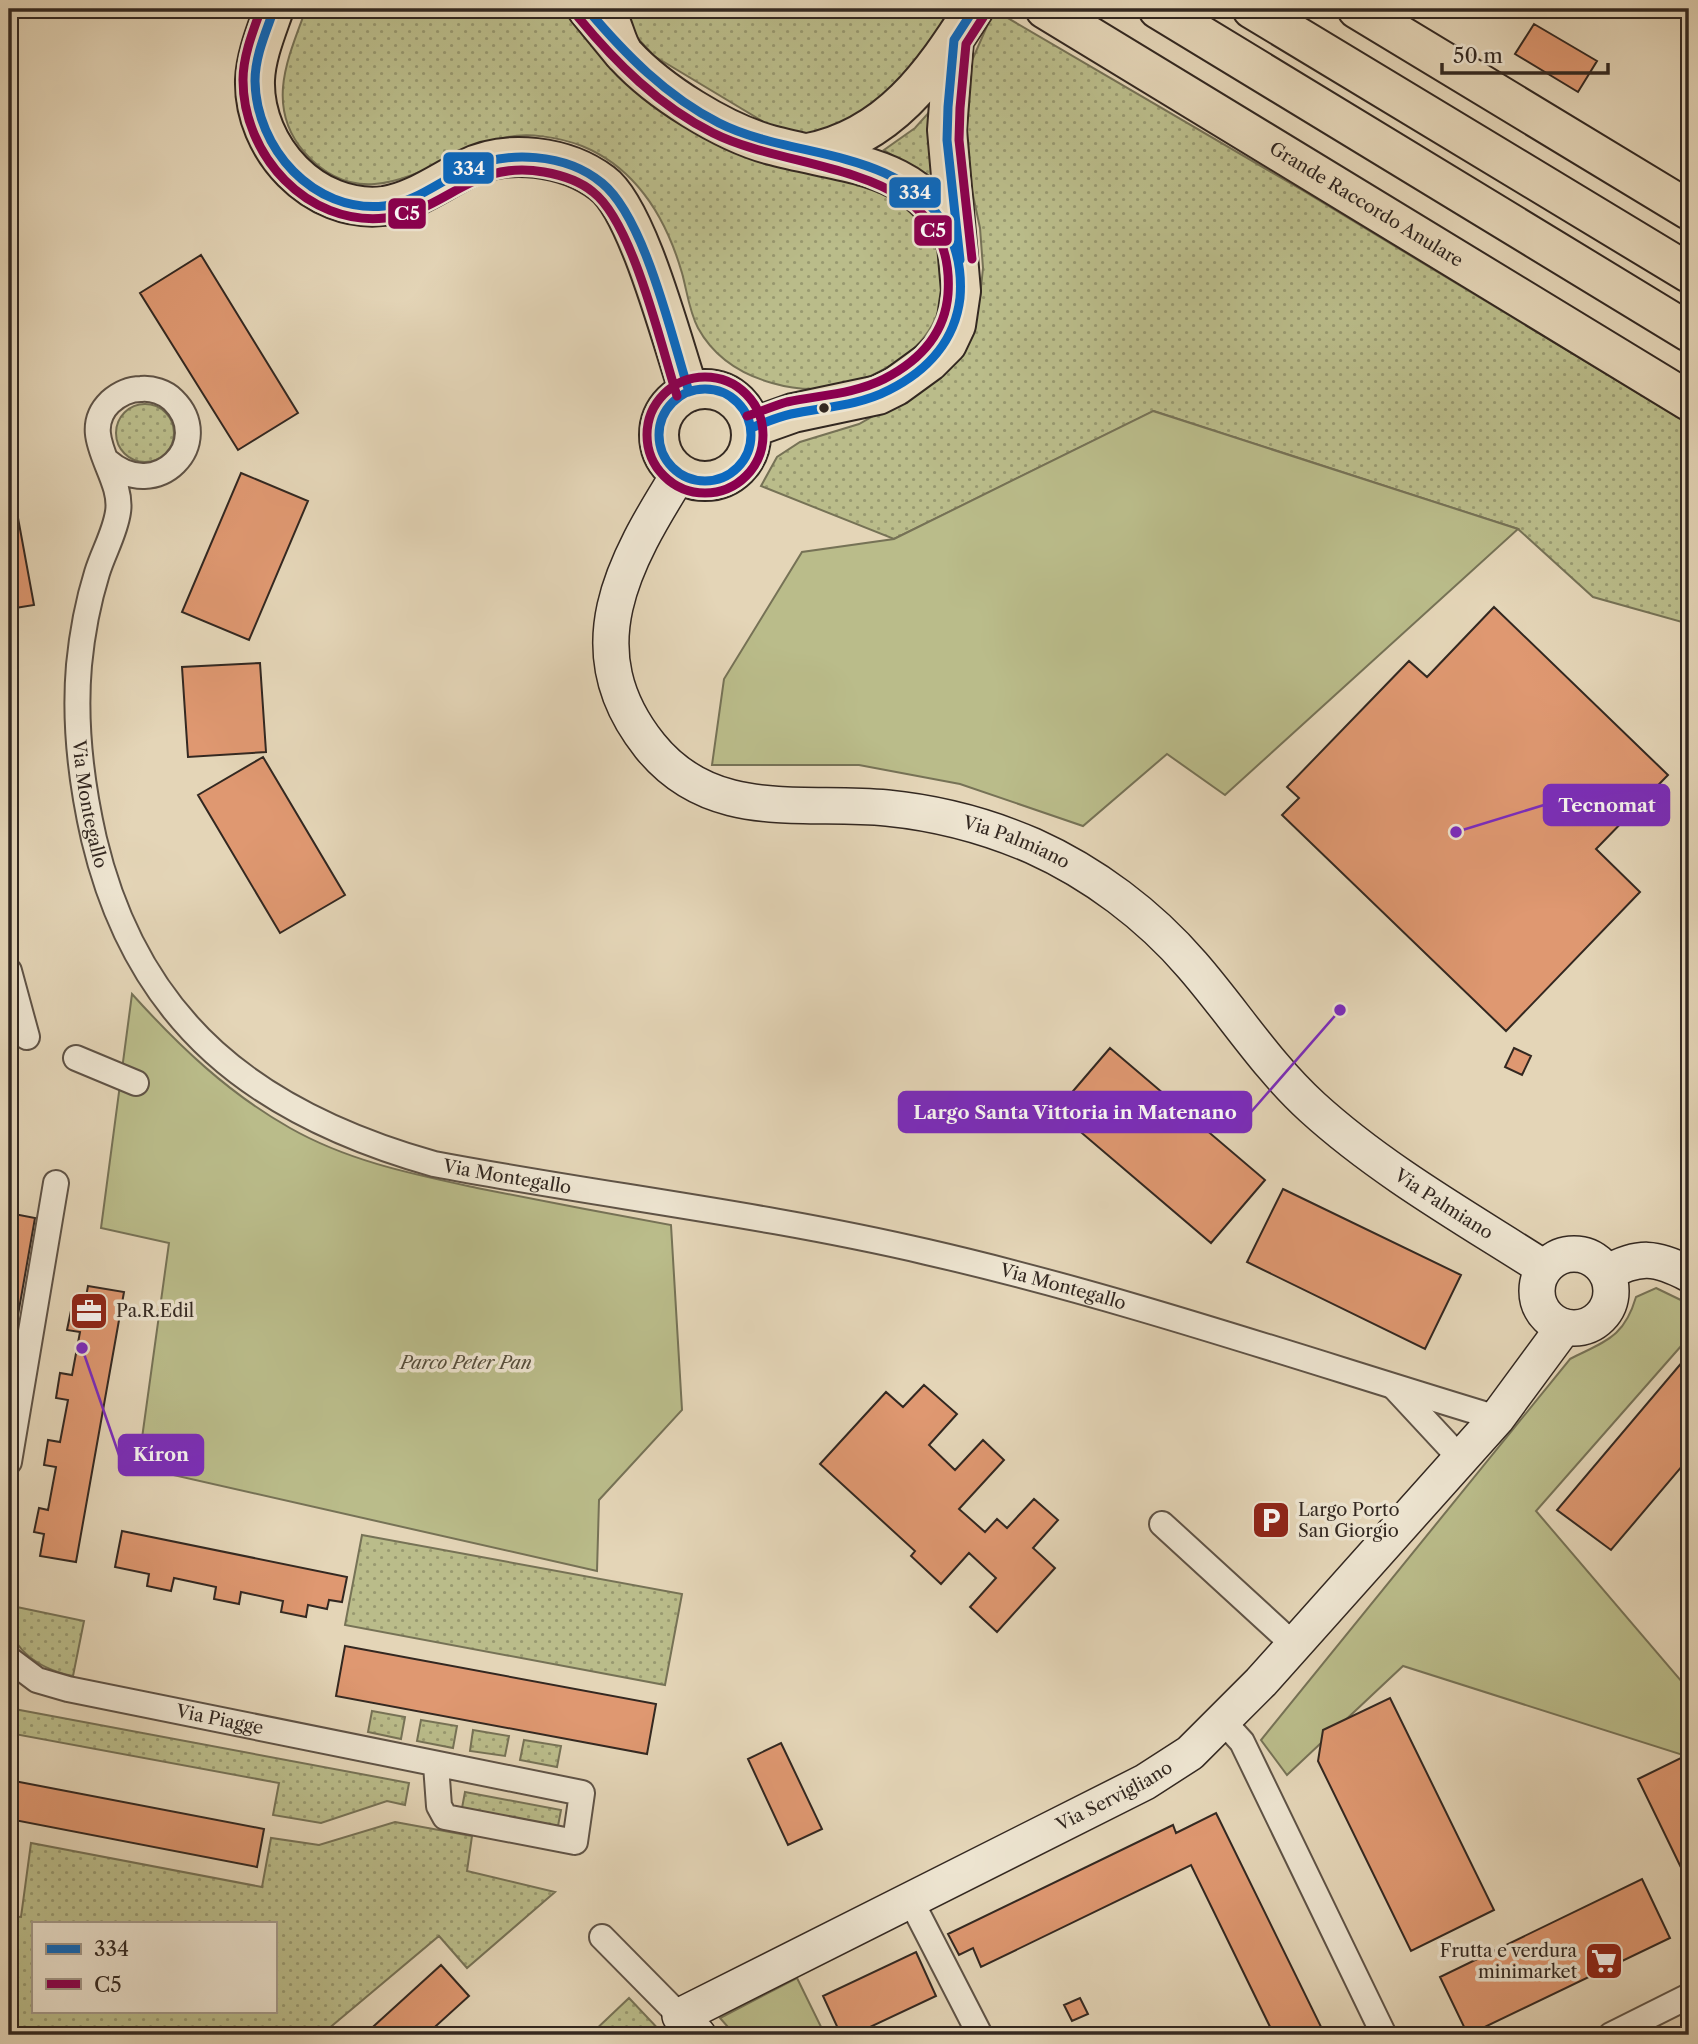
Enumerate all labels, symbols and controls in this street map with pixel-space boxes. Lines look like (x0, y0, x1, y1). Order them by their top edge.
scale bar (1442, 32, 1609, 76)
text: 50 m (1453, 43, 1503, 68)
street label: Grande Raccordo Anulare (1265, 137, 1467, 272)
line badge: 334 (442, 151, 495, 185)
text: 334 (453, 157, 485, 180)
line badge: 334 (888, 176, 942, 209)
text: 334 (899, 181, 931, 204)
line badge: C5 (387, 197, 427, 230)
text: C5 (394, 202, 420, 225)
line badge: C5 (913, 214, 953, 247)
text: C5 (920, 219, 946, 242)
unlabelled marker (817, 401, 831, 415)
street label: Via Montegallo (68, 738, 112, 871)
callout: Tecnomat (1544, 785, 1669, 825)
text: Tecnomat (1558, 794, 1656, 817)
street label: Via Palmiano (960, 811, 1074, 874)
callout: Largo Santa Vittoria in Matenano (899, 1092, 1251, 1132)
text: Largo Santa Vittoria in Matenano (913, 1101, 1237, 1124)
street label: Via Montegallo (440, 1155, 573, 1199)
street label: Via Palmiano (1389, 1164, 1497, 1244)
street label: Via Montegallo (997, 1259, 1129, 1315)
office icon: Pa.R.Edil (68, 1290, 110, 1332)
place label: Pa.R.Edil (116, 1300, 194, 1322)
park label: Parco Peter Pan (398, 1352, 532, 1374)
callout: Kíron (119, 1435, 203, 1475)
text: Kíron (133, 1443, 189, 1466)
parking icon: Largo Porto San Giorgio (1250, 1499, 1292, 1541)
place label: Largo Porto San Giorgio (1298, 1499, 1399, 1542)
street label: Via Piagge (173, 1700, 265, 1739)
street label: Via Servigliano (1052, 1756, 1177, 1836)
legend (32, 1922, 276, 2012)
text: 334 (94, 1936, 129, 1961)
place label: Frutta e verdura minimarket (1440, 1940, 1578, 1983)
supermarket icon: Frutta e verdura minimarket (1583, 1940, 1625, 1982)
text: C5 (94, 1972, 122, 1997)

